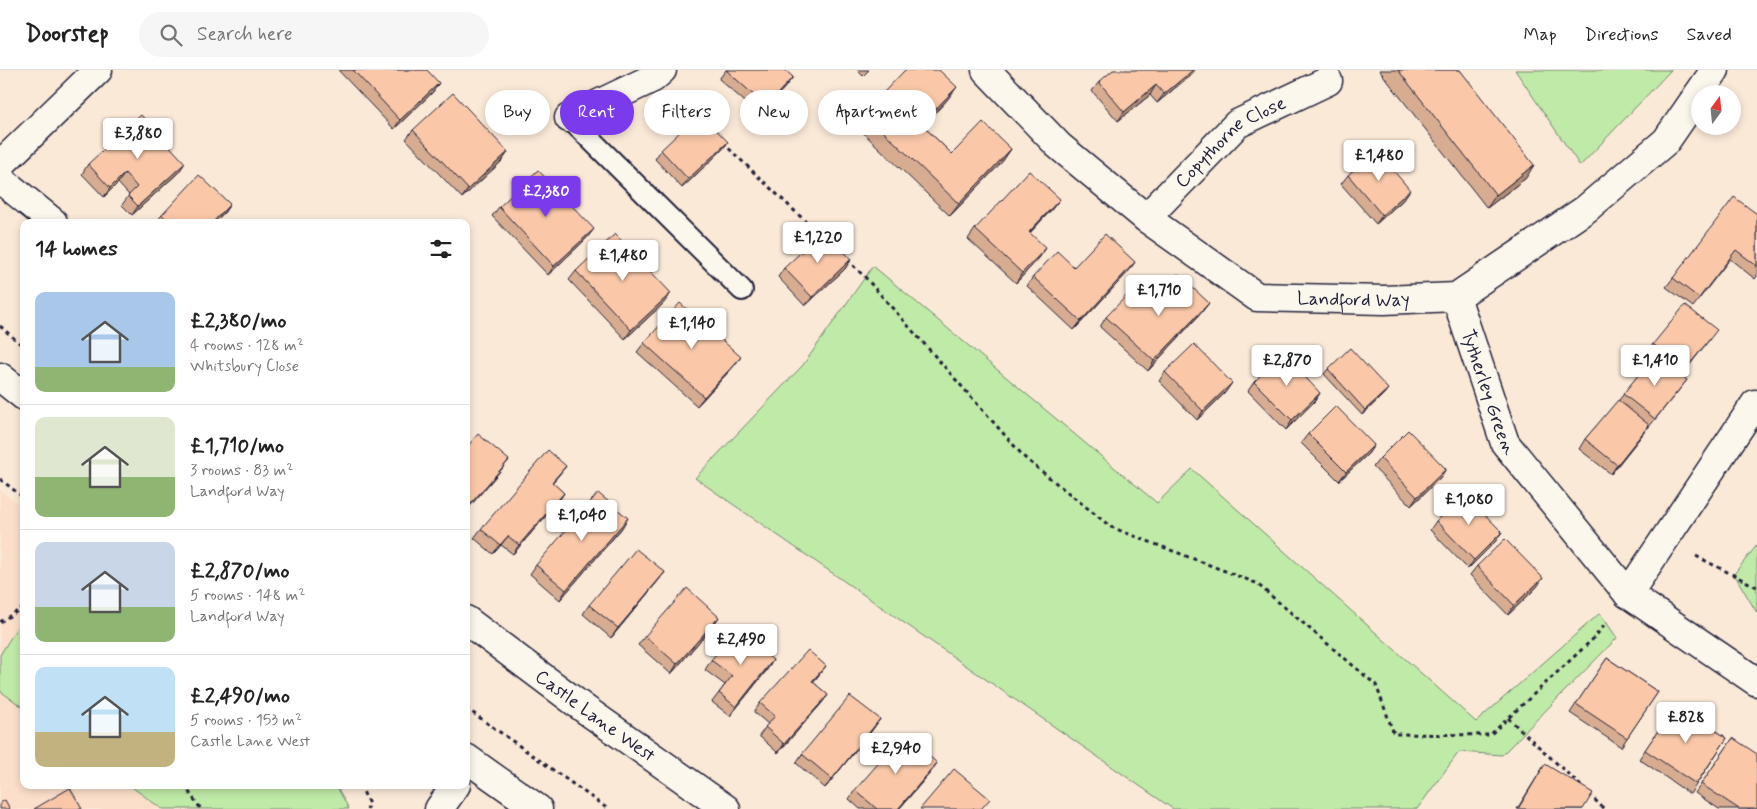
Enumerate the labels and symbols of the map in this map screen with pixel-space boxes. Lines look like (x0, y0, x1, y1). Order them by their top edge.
north arrow (1691, 85, 1741, 135)
street label: Copythorne Close (1169, 90, 1290, 193)
pin: £3,880 (97, 118, 179, 160)
pin: £1,480 (1338, 140, 1420, 182)
pin: £2,380 (505, 176, 587, 218)
pin: £1,220 (777, 222, 859, 264)
pin: £1,480 (582, 240, 664, 282)
pin: £1,710 (1118, 274, 1200, 317)
street label: Landford Way (1297, 285, 1410, 315)
pin: £1,140 (651, 308, 733, 350)
street label: Tytherley Green (1455, 326, 1522, 460)
pin: £2,870 (1246, 344, 1328, 387)
pin: £1,410 (1614, 344, 1696, 387)
pin: £1,080 (1428, 484, 1510, 526)
pin: £1,040 (541, 500, 623, 542)
pin: £2,490 (700, 624, 782, 666)
street label: Castle Lane West (530, 664, 660, 768)
pin: £828 (1656, 702, 1716, 744)
pin: £2,940 (855, 732, 937, 775)

